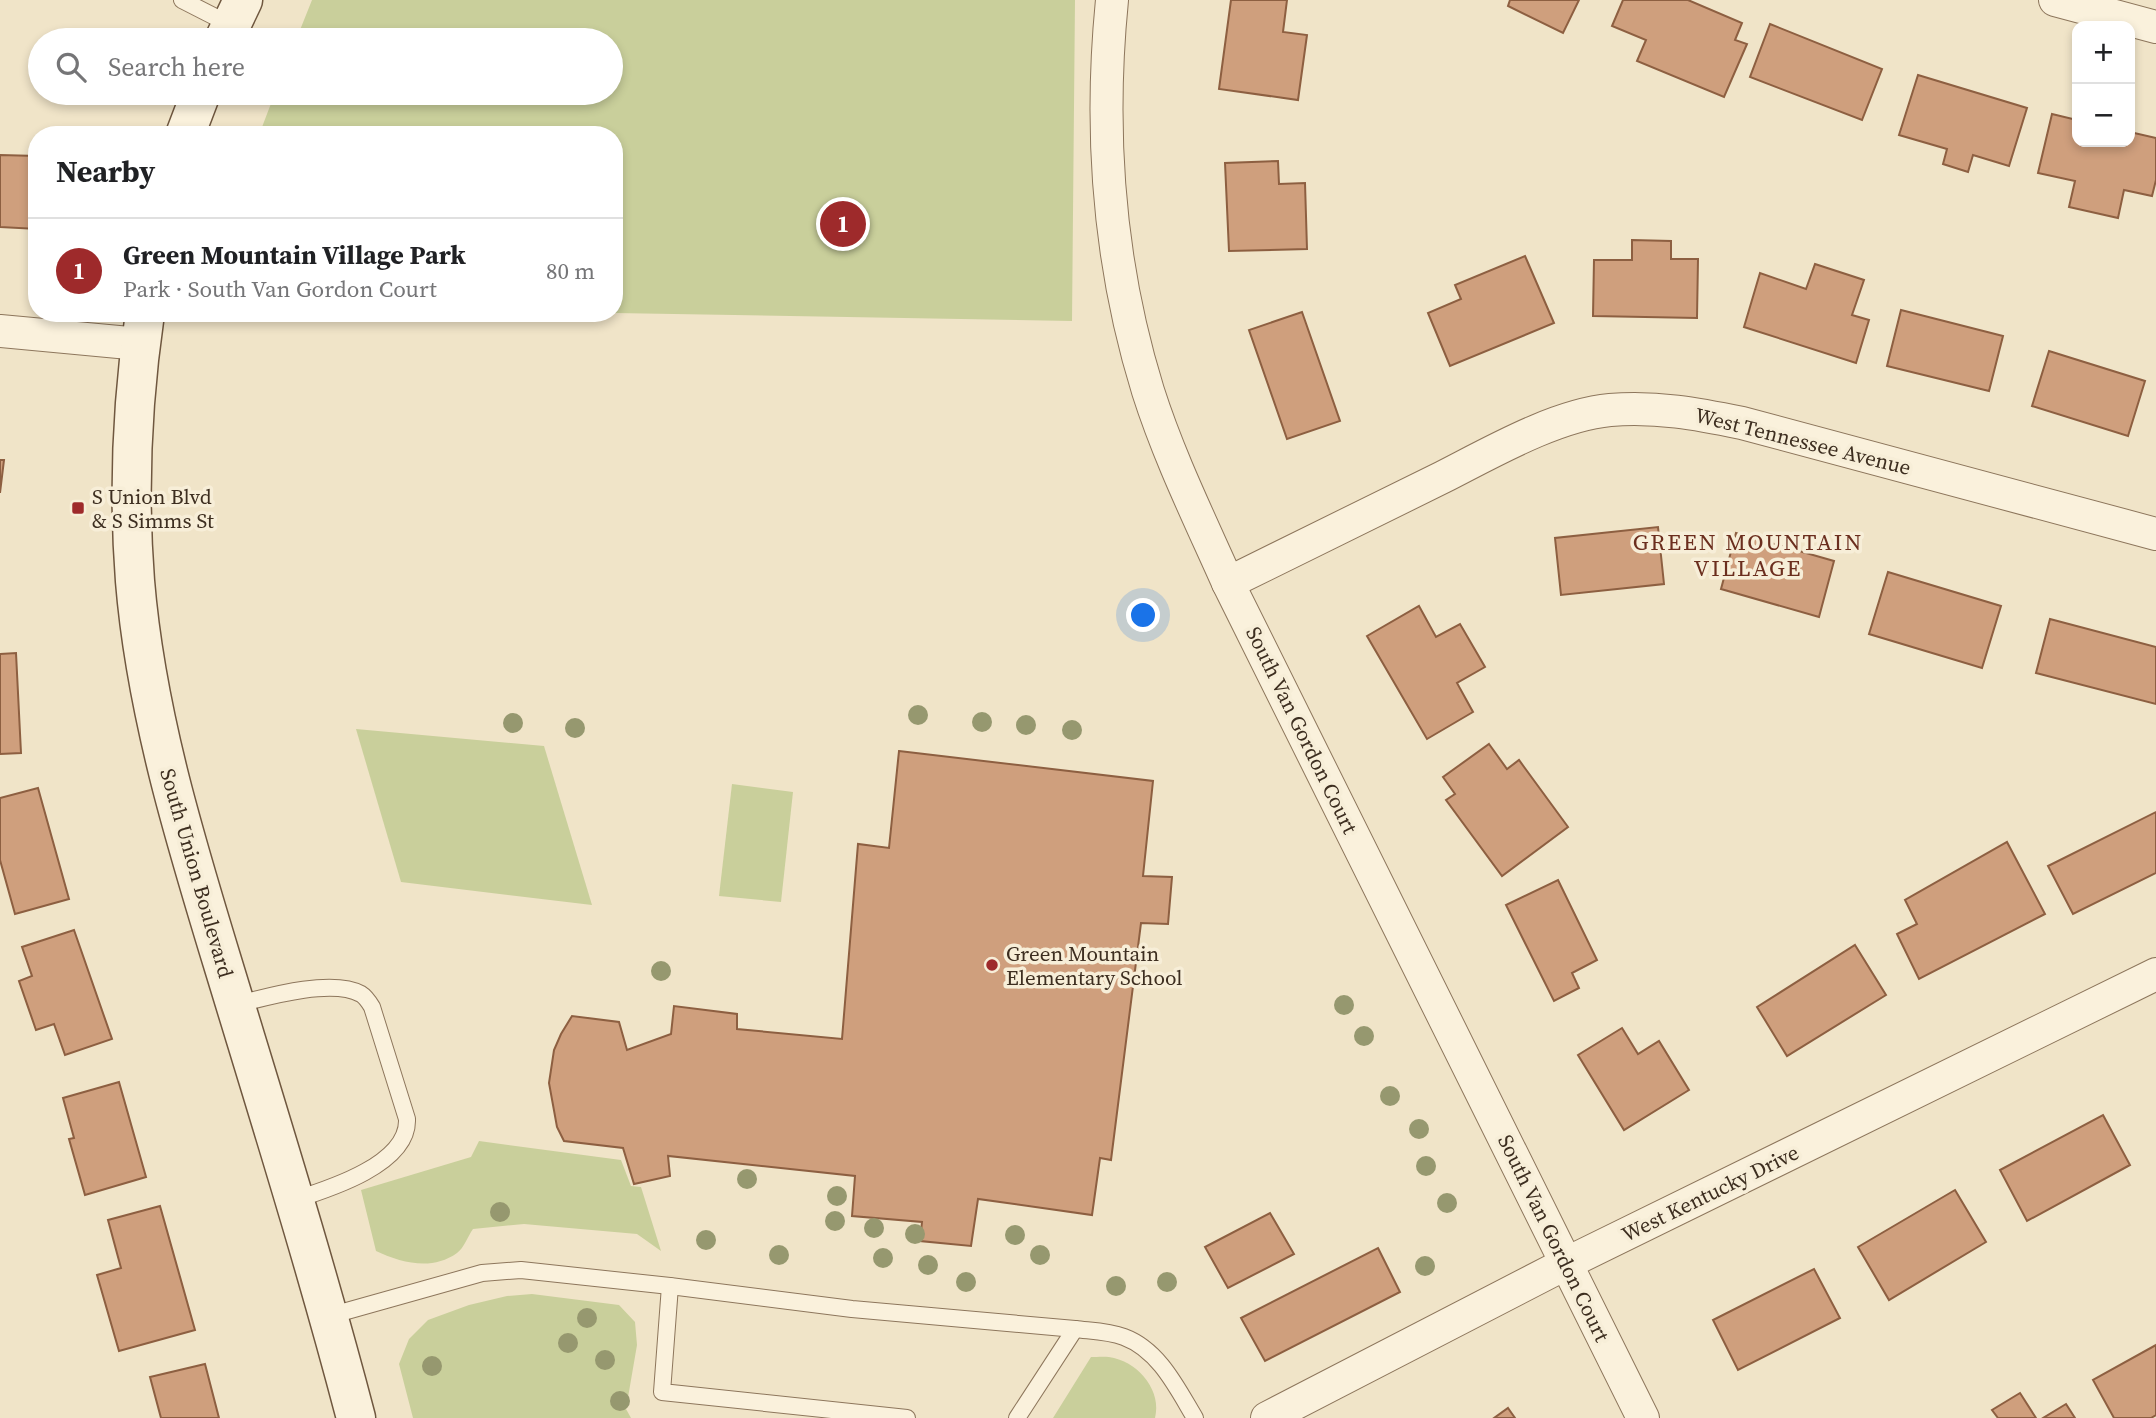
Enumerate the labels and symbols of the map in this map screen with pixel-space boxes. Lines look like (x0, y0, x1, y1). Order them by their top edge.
pin: 1 (820, 198, 866, 250)
street label: West Tennessee Avenue (1692, 400, 1914, 482)
place label: S Union Blvd & S Simms St (92, 482, 214, 535)
marker: S Union Blvd & S Simms St (70, 500, 86, 516)
district label: GREEN MOUNTAIN VILLAGE (1633, 526, 1863, 584)
your location (1126, 598, 1160, 632)
street label: South Van Gordon Court (1239, 622, 1365, 839)
street label: South Union Boulevard (153, 765, 241, 981)
place label: Green Mountain Elementary School (1006, 939, 1183, 992)
marker: Green Mountain Elementary School (984, 957, 1000, 973)
street label: South Van Gordon Court (1491, 1130, 1617, 1347)
street label: West Kentucky Drive (1617, 1137, 1803, 1249)

